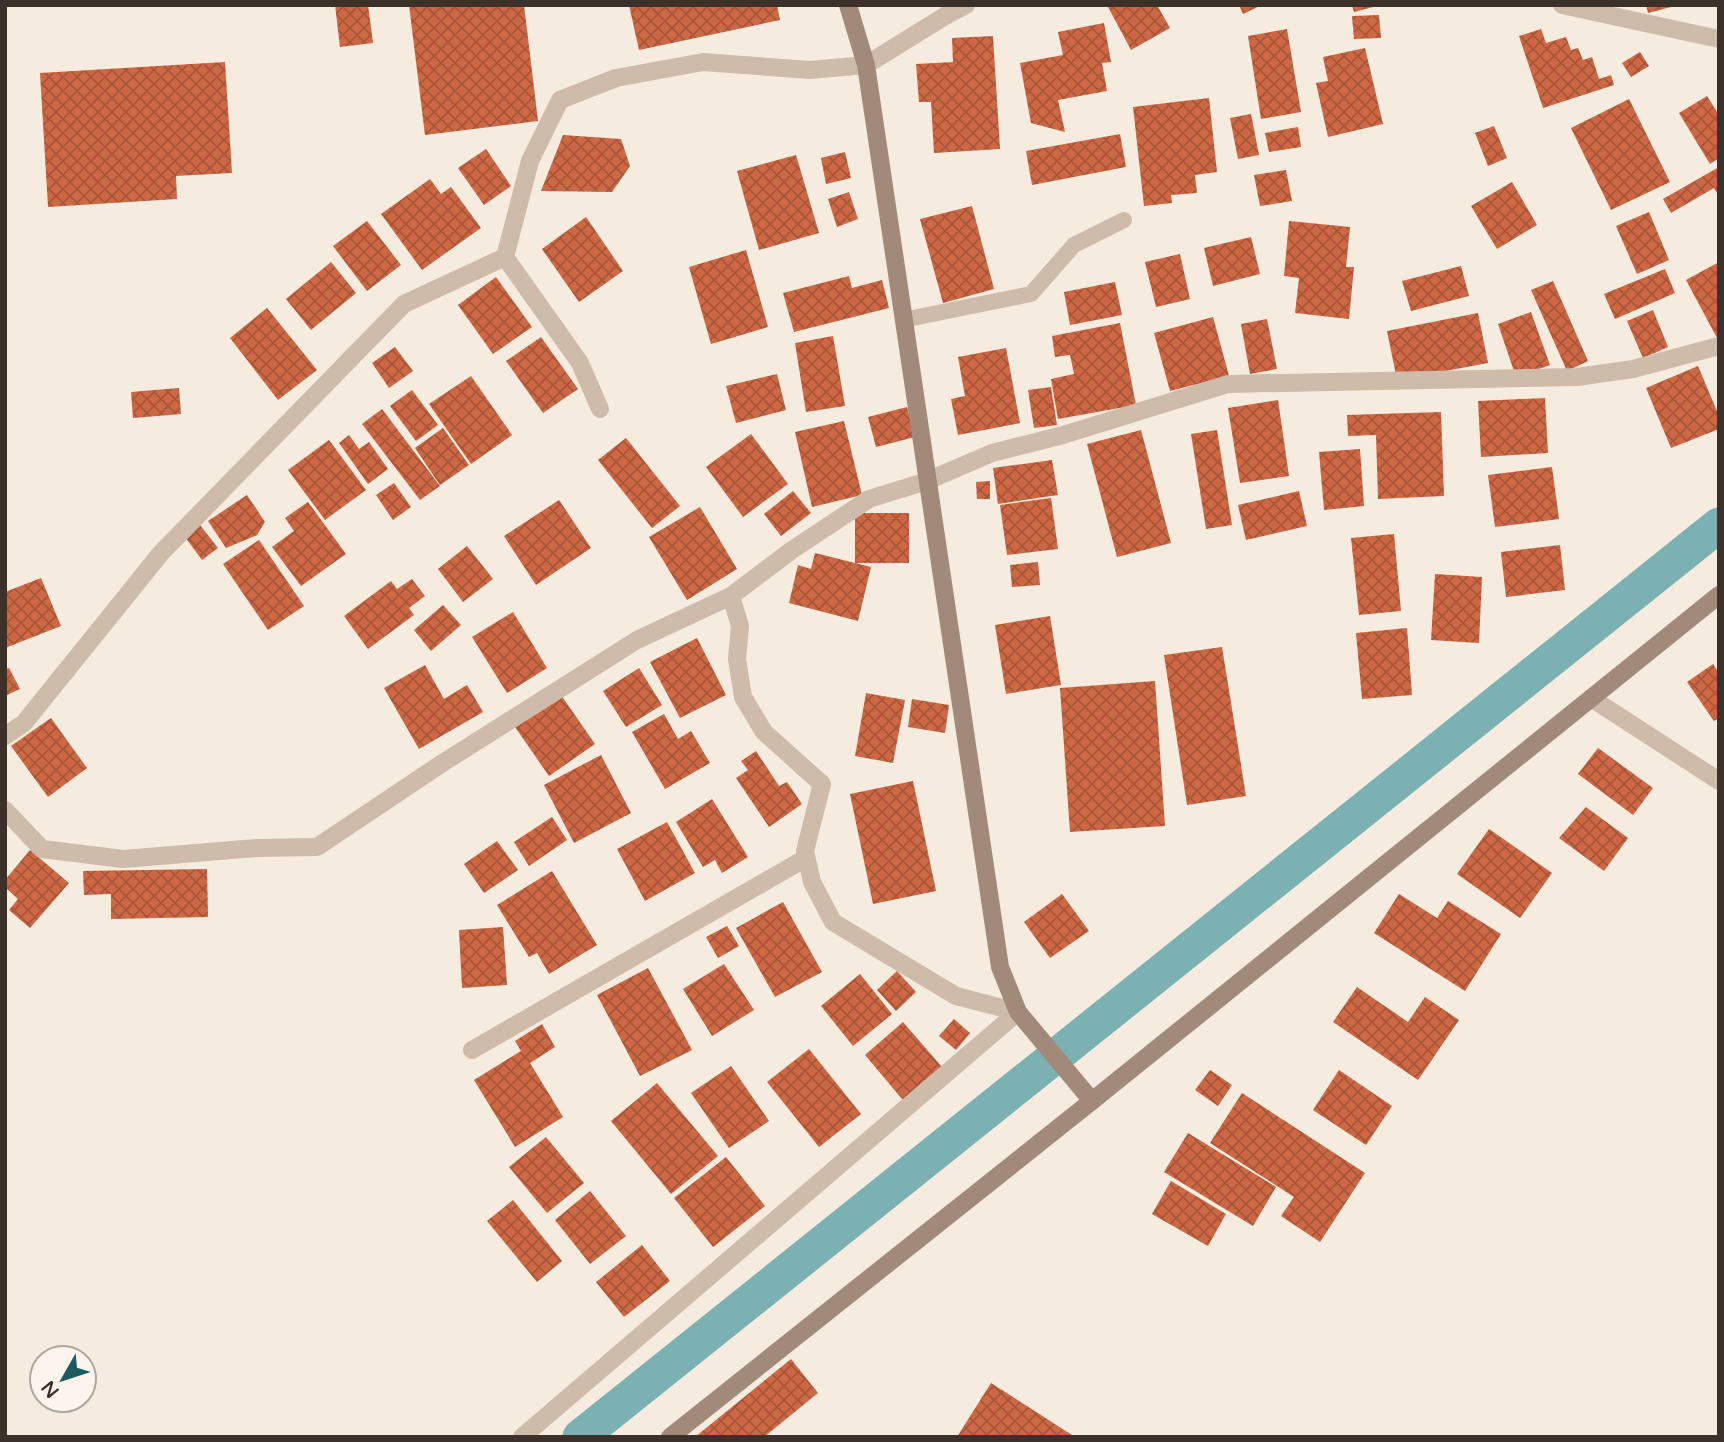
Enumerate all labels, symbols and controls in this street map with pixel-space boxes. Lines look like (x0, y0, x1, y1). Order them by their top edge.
north arrow (28, 1344, 98, 1414)
text: N (37, 1376, 64, 1402)

